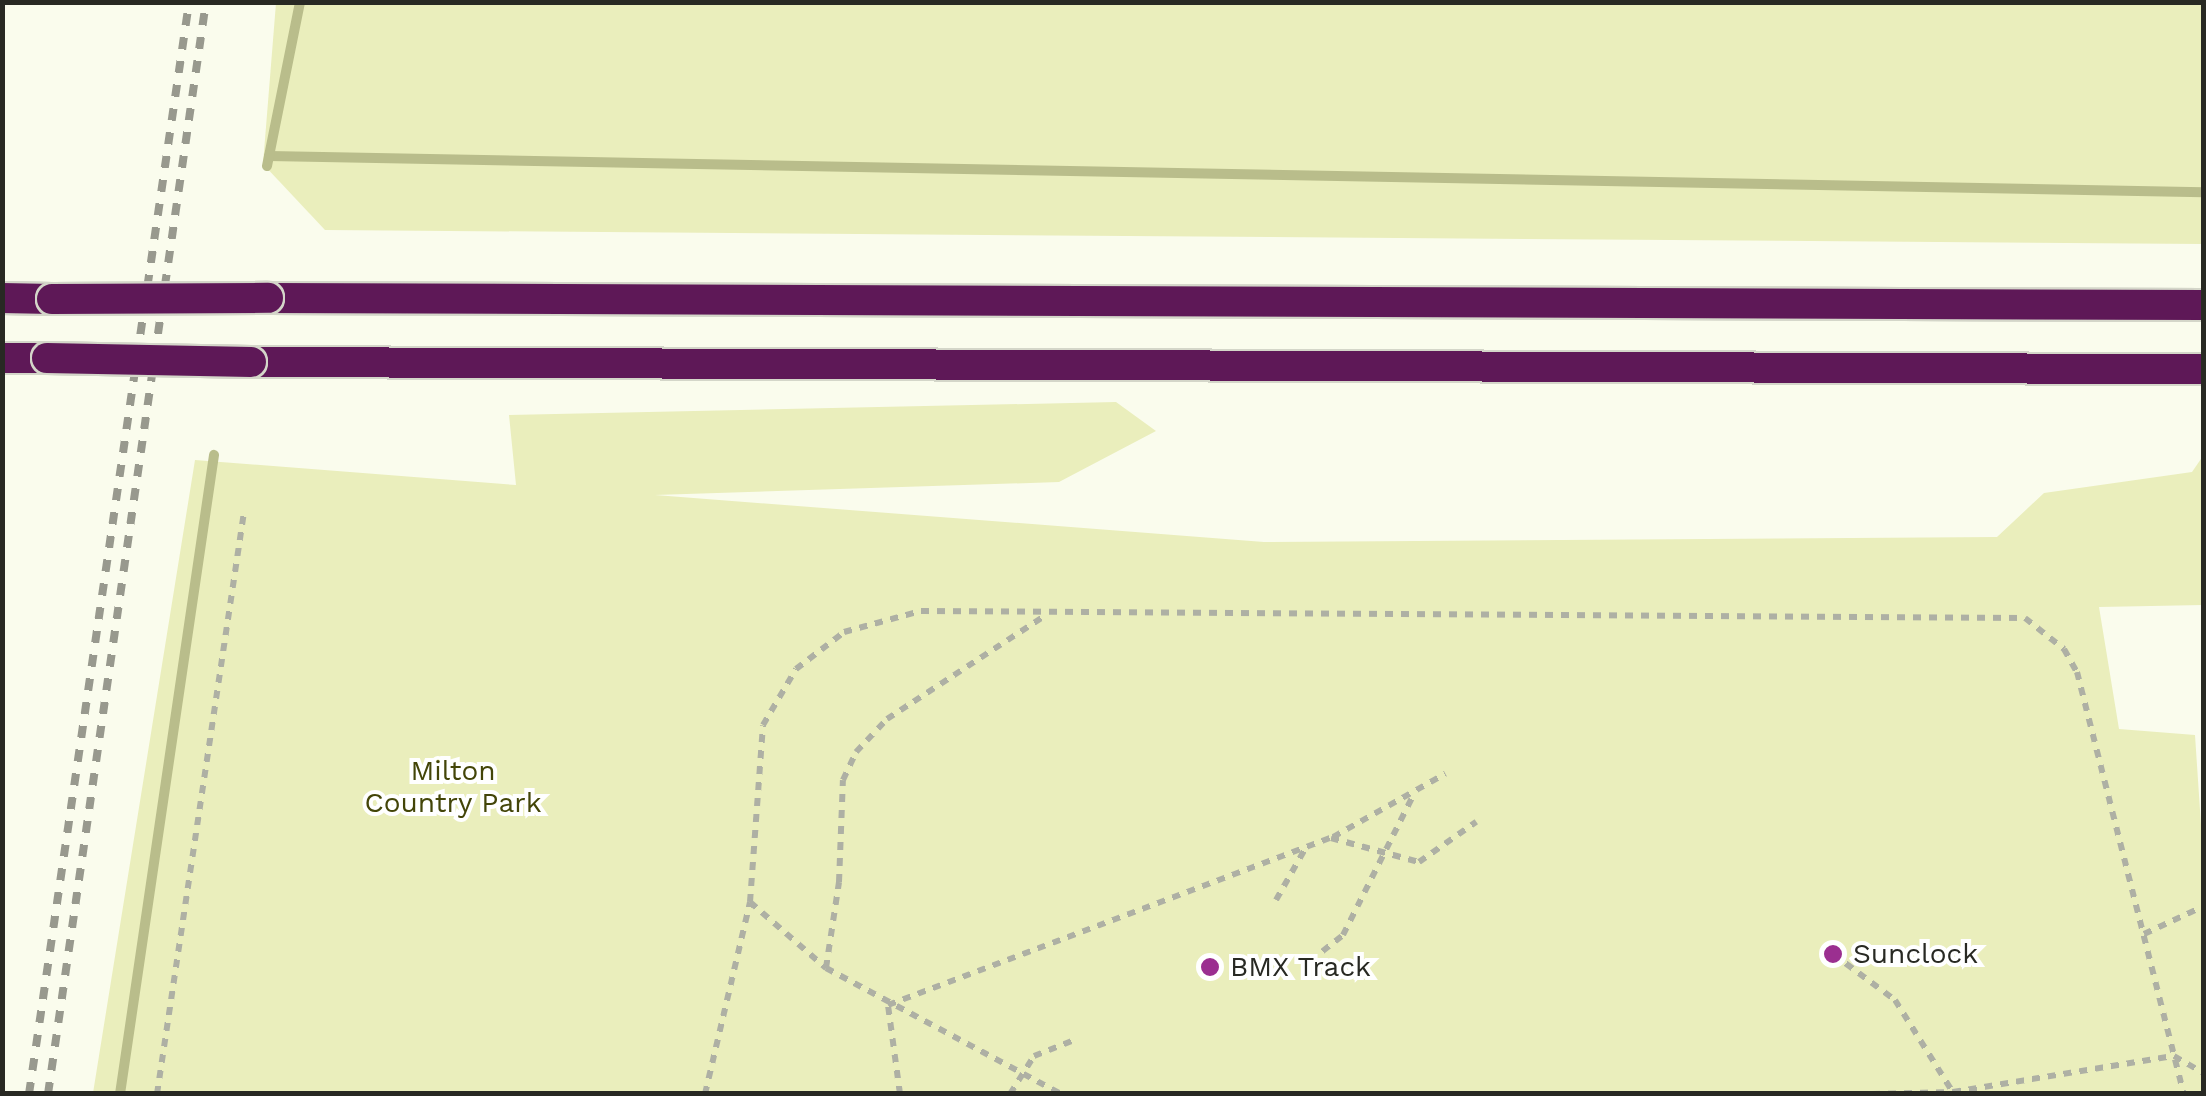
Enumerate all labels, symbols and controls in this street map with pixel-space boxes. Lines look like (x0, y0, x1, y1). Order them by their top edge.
park label: Milton Country Park (364, 754, 542, 820)
place label: Sunclock (1853, 937, 1978, 971)
marker: Sunclock (1822, 943, 1844, 965)
place label: BMX Track (1230, 950, 1372, 984)
marker: BMX Track (1199, 956, 1221, 978)

